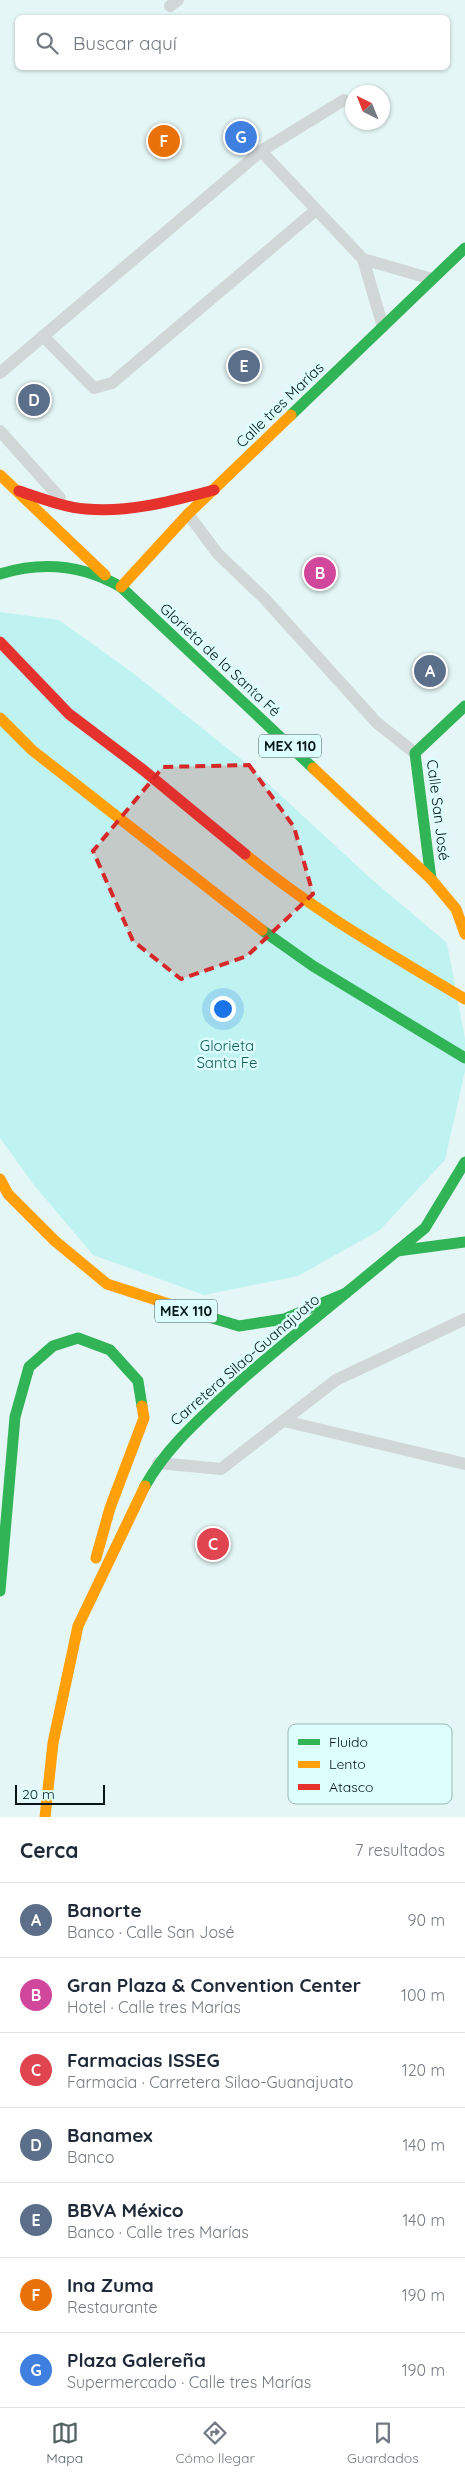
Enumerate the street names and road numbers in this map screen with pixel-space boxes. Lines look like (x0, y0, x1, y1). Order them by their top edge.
street label: Calle tres Marías (232, 358, 328, 451)
street label: Glorieta de la Santa Fé (156, 599, 285, 720)
road number: MEX 110 (259, 734, 321, 758)
street label: Calle San José (423, 758, 454, 862)
street label: Carretera Silao-Guanajuato (166, 1290, 323, 1430)
road number: MEX 110 (155, 1300, 217, 1322)

